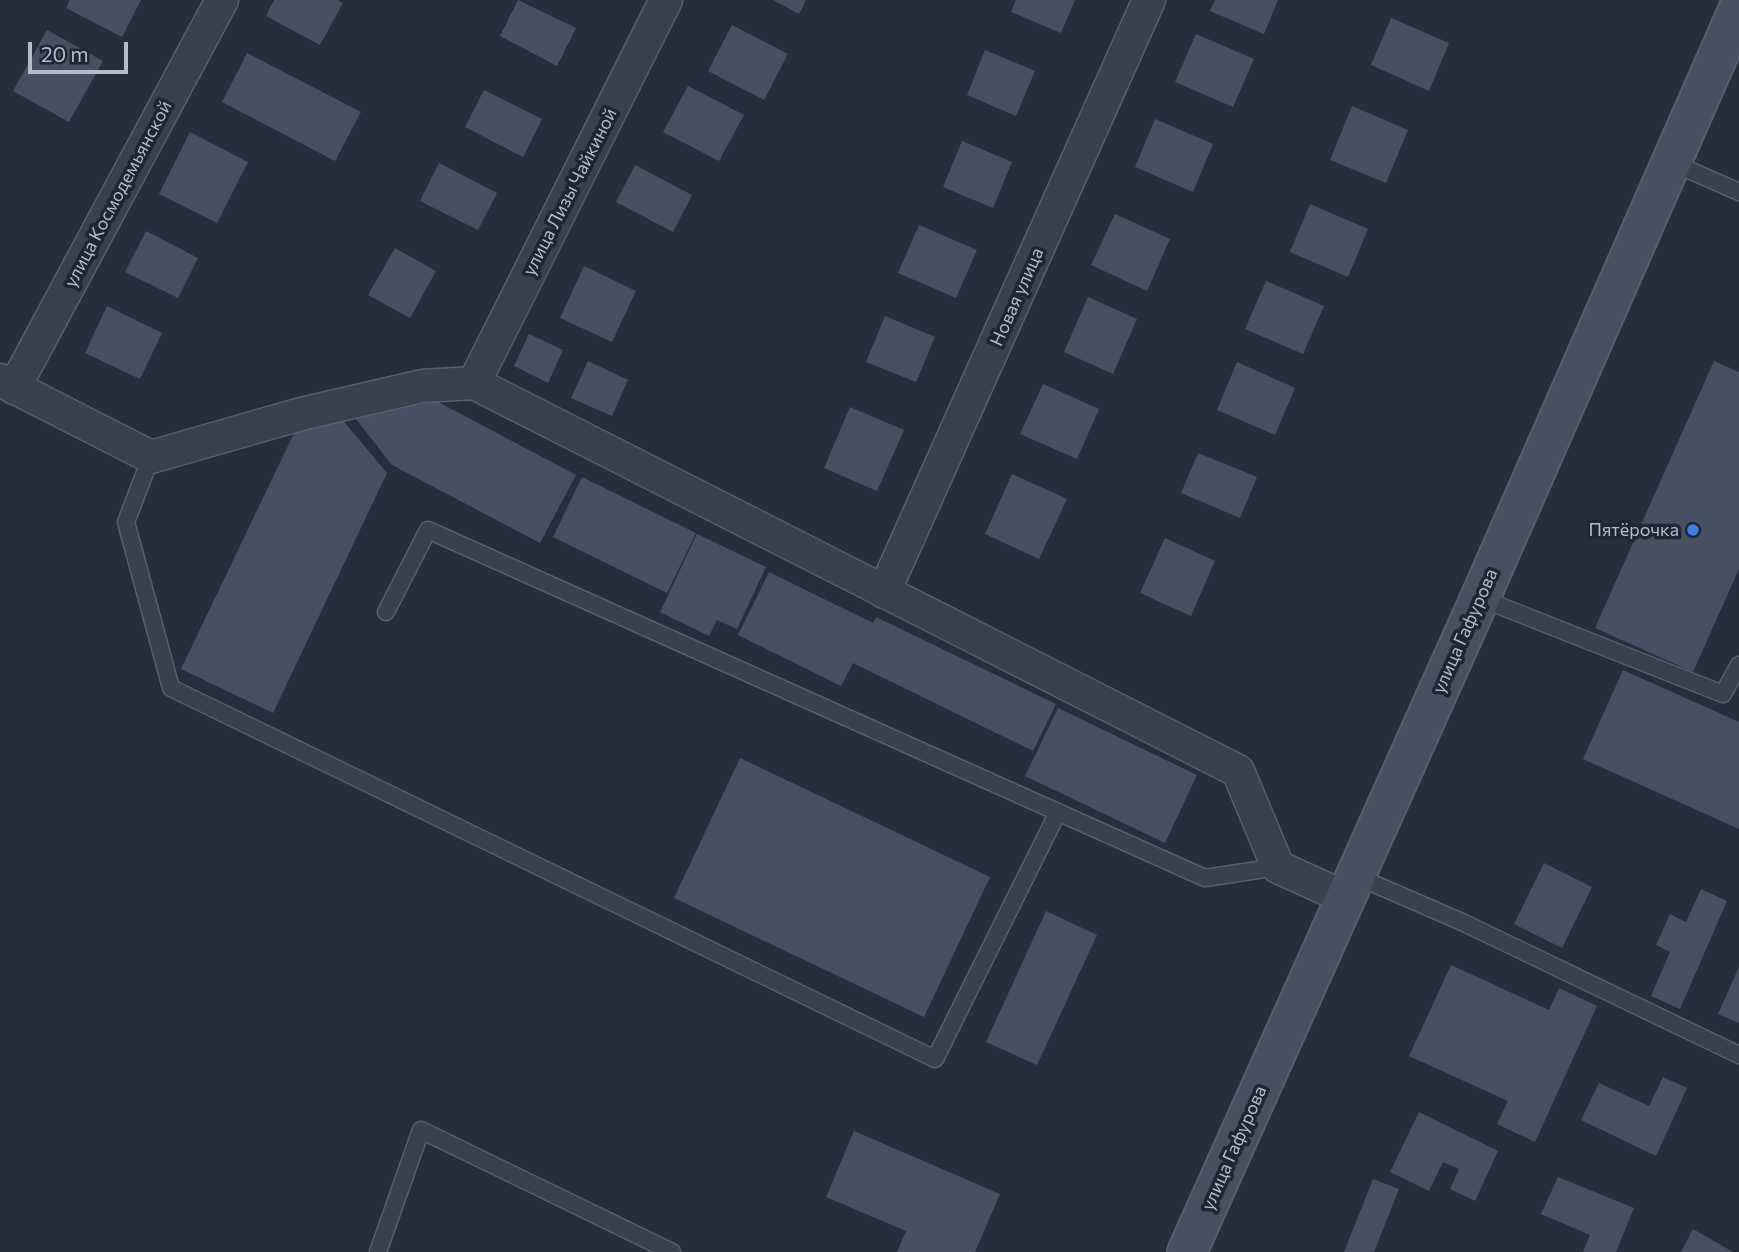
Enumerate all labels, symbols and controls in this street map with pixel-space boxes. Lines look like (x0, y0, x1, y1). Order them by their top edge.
scale bar (32, 28, 131, 72)
text: 20 m (41, 41, 89, 66)
street label: улица Космодемьянской (60, 97, 176, 291)
street label: улица Лизы Чайкиной (518, 105, 622, 279)
street label: Новая улица (986, 245, 1048, 349)
place label: Пятёрочка (1588, 519, 1679, 541)
marker: Пятёрочка (1685, 522, 1701, 538)
street label: улица Гафурова (1428, 565, 1502, 697)
street label: улица Гафурова (1197, 1082, 1271, 1214)

